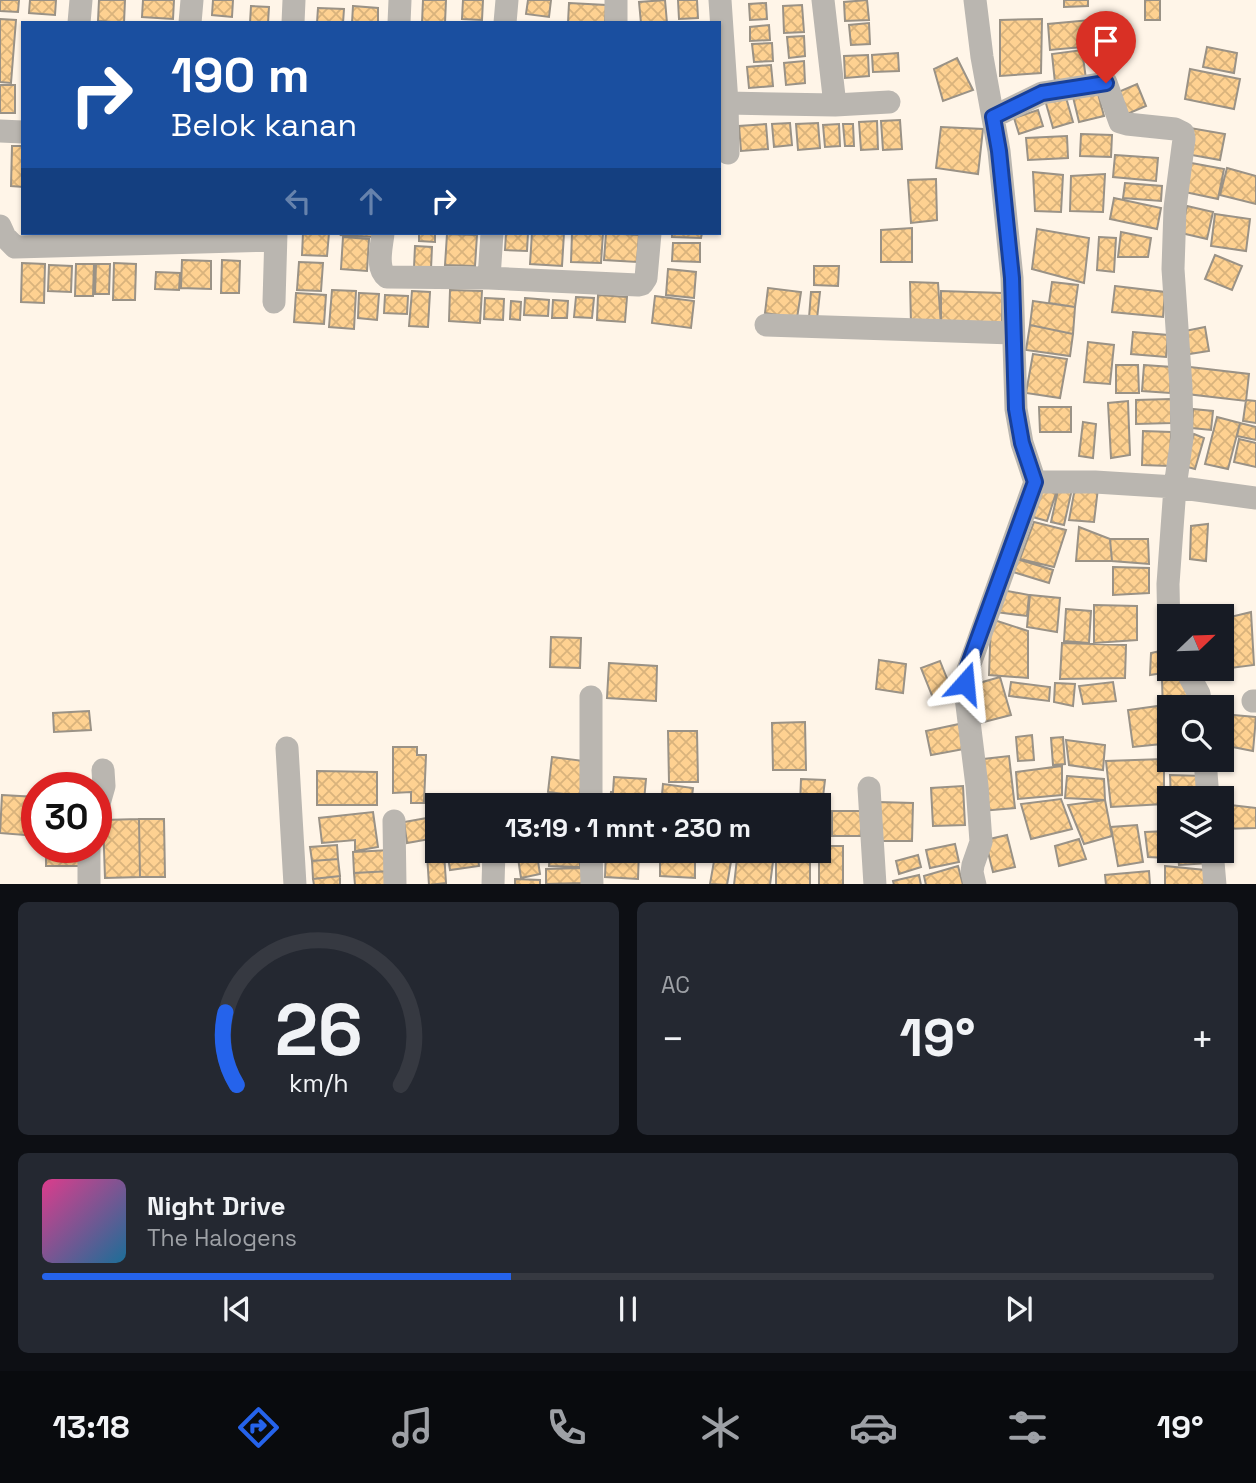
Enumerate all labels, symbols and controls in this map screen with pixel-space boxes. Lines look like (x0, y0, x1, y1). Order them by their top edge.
pin (1076, 11, 1136, 83)
icon: arrive (1087, 22, 1125, 60)
text: 190 m (171, 44, 309, 106)
icon: right (56, 49, 147, 140)
text: Belok kanan (171, 105, 357, 145)
icon: left (279, 182, 317, 220)
icon: ahead (352, 182, 390, 220)
icon: right (425, 182, 463, 220)
north arrow (1157, 604, 1234, 681)
map controls (1157, 604, 1234, 863)
position arrow (928, 646, 1002, 720)
button: search (1157, 695, 1234, 772)
speed limit sign: 30 (21, 772, 112, 863)
button: layers (1157, 786, 1234, 863)
text: 13:19 · 1 mnt · 230 m (505, 811, 751, 845)
text: AC (661, 970, 690, 1000)
text: 26 (274, 983, 363, 1076)
text: 19° (899, 1005, 976, 1071)
text: − (661, 1015, 685, 1063)
text: + (1190, 1015, 1214, 1063)
text: km/h (289, 1066, 348, 1098)
text: Night Drive (147, 1189, 285, 1223)
text: The Halogens (147, 1223, 297, 1253)
icon: previous (218, 1290, 256, 1328)
icon: pause (609, 1290, 647, 1328)
icon: next (1000, 1290, 1038, 1328)
icon: directions (234, 1403, 283, 1452)
icon: music (388, 1403, 437, 1452)
icon: phone (542, 1403, 591, 1452)
icon: climate (696, 1403, 745, 1452)
icon: car (849, 1403, 898, 1452)
icon: filters (1003, 1403, 1052, 1452)
text: 13:18 (52, 1407, 130, 1447)
text: 19° (1157, 1407, 1204, 1447)

